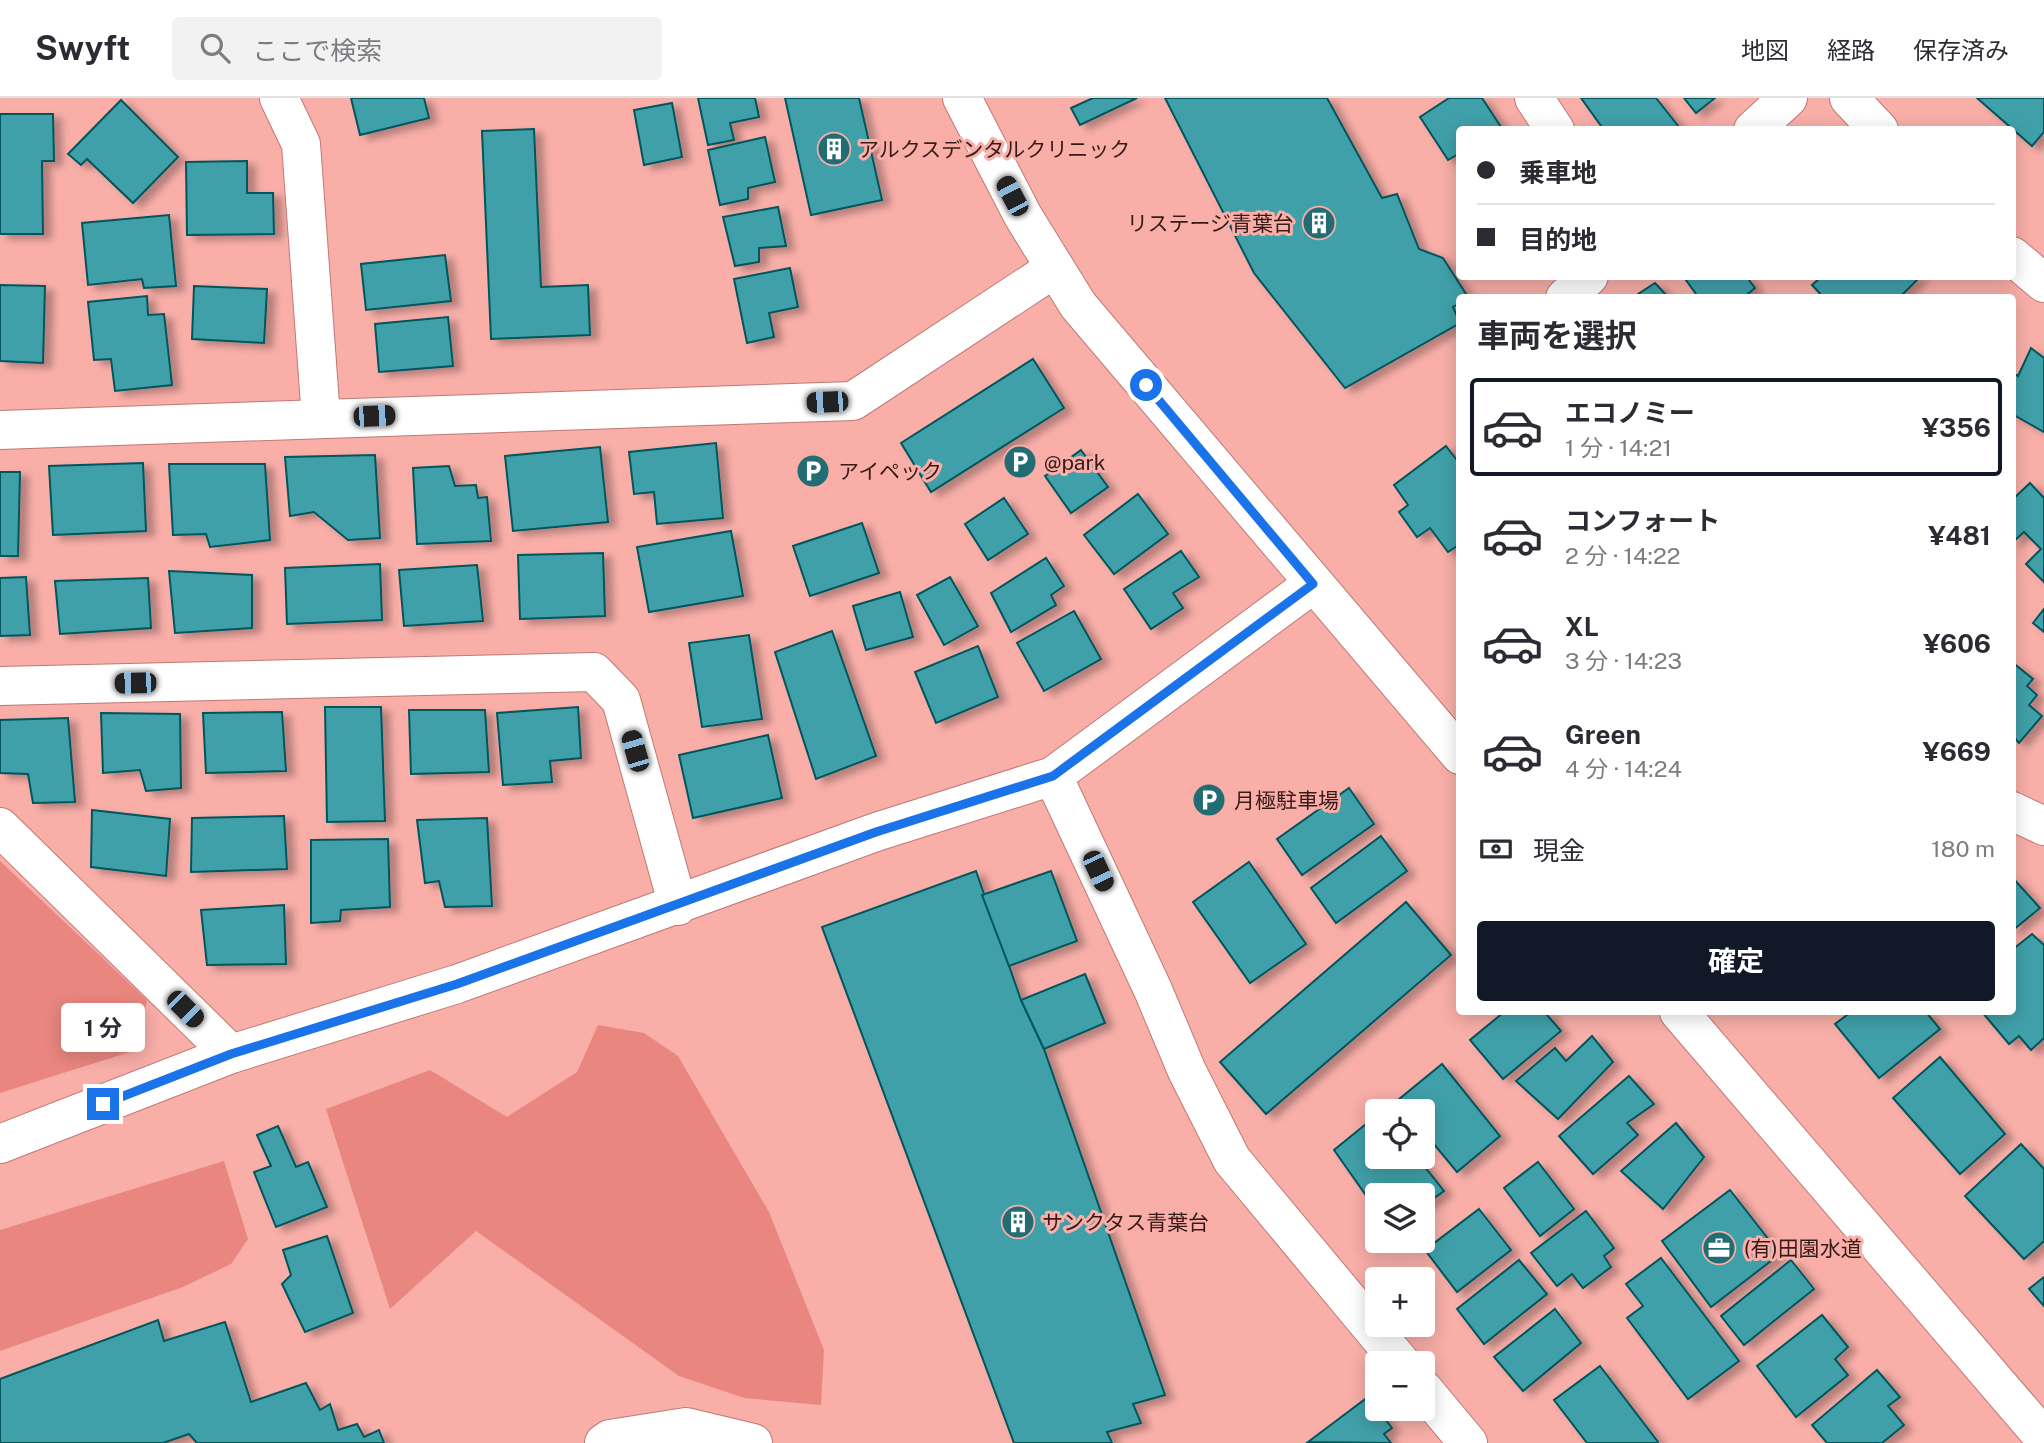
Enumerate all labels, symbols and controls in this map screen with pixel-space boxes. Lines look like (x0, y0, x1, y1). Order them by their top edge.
search box (172, 17, 662, 80)
text: Swyft (35, 29, 130, 67)
icon: search (196, 29, 234, 67)
text: ここで検索 (252, 35, 382, 66)
text: 地図 (1741, 36, 1789, 64)
text: 経路 (1827, 36, 1875, 64)
text: 保存済み (1913, 36, 2009, 64)
building icon: アルクスデンタルクリニック (815, 130, 853, 168)
place label: アルクスデンタルクリニック (858, 137, 1130, 162)
text: 乗車地 (1519, 157, 1597, 188)
car (993, 173, 1032, 219)
building icon: リステージ青葉台 (1300, 204, 1338, 242)
place label: リステージ青葉台 (1126, 211, 1294, 236)
text: 目的地 (1519, 224, 1597, 255)
text: 車両を選択 (1477, 317, 1637, 354)
route start (1130, 369, 1162, 401)
car (806, 391, 849, 413)
icon: car (1481, 396, 1544, 459)
text: エコノミー (1565, 397, 1695, 428)
car (353, 405, 396, 427)
text: ¥356 (1922, 412, 1991, 443)
text: 1 分 · 14:21 (1565, 434, 1672, 461)
parking icon: @park (1001, 443, 1039, 481)
place label: @park (1044, 450, 1106, 475)
parking icon: アイペック (794, 452, 832, 490)
place label: アイペック (838, 459, 942, 484)
icon: car (1481, 504, 1544, 567)
text: コンフォート (1565, 505, 1720, 536)
text: ¥481 (1928, 520, 1991, 551)
text: 2 分 · 14:22 (1565, 542, 1680, 569)
text: XL (1565, 611, 1599, 642)
icon: car (1481, 612, 1544, 675)
text: ¥606 (1923, 628, 1991, 659)
text: 3 分 · 14:23 (1565, 647, 1682, 674)
car (114, 672, 157, 694)
text: Green (1565, 719, 1641, 750)
icon: car (1481, 720, 1544, 783)
car (620, 728, 651, 774)
text: ¥669 (1923, 736, 1991, 767)
text: 4 分 · 14:24 (1565, 755, 1682, 782)
parking icon: 月極駐車場 (1190, 781, 1228, 819)
place label: 月極駐車場 (1234, 788, 1339, 813)
icon: cash (1477, 830, 1515, 868)
text: 現金 (1533, 835, 1585, 866)
text: 180 m (1931, 835, 1995, 862)
car (1080, 848, 1117, 894)
button: 確定 (1477, 921, 1995, 1001)
car (163, 987, 208, 1031)
callout: 1 分 (61, 1002, 145, 1052)
text: 1 分 (84, 1014, 122, 1041)
route end (87, 1088, 119, 1120)
map controls (1365, 1099, 1435, 1421)
button: locate (1365, 1099, 1435, 1169)
button: layers (1365, 1183, 1435, 1253)
building icon: サンクタス青葉台 (999, 1203, 1037, 1241)
place label: サンクタス青葉台 (1042, 1210, 1209, 1235)
office icon: (有)田園水道 (1700, 1229, 1738, 1267)
place label: (有)田園水道 (1744, 1236, 1862, 1261)
button: + (1365, 1267, 1435, 1337)
button: − (1365, 1351, 1435, 1421)

